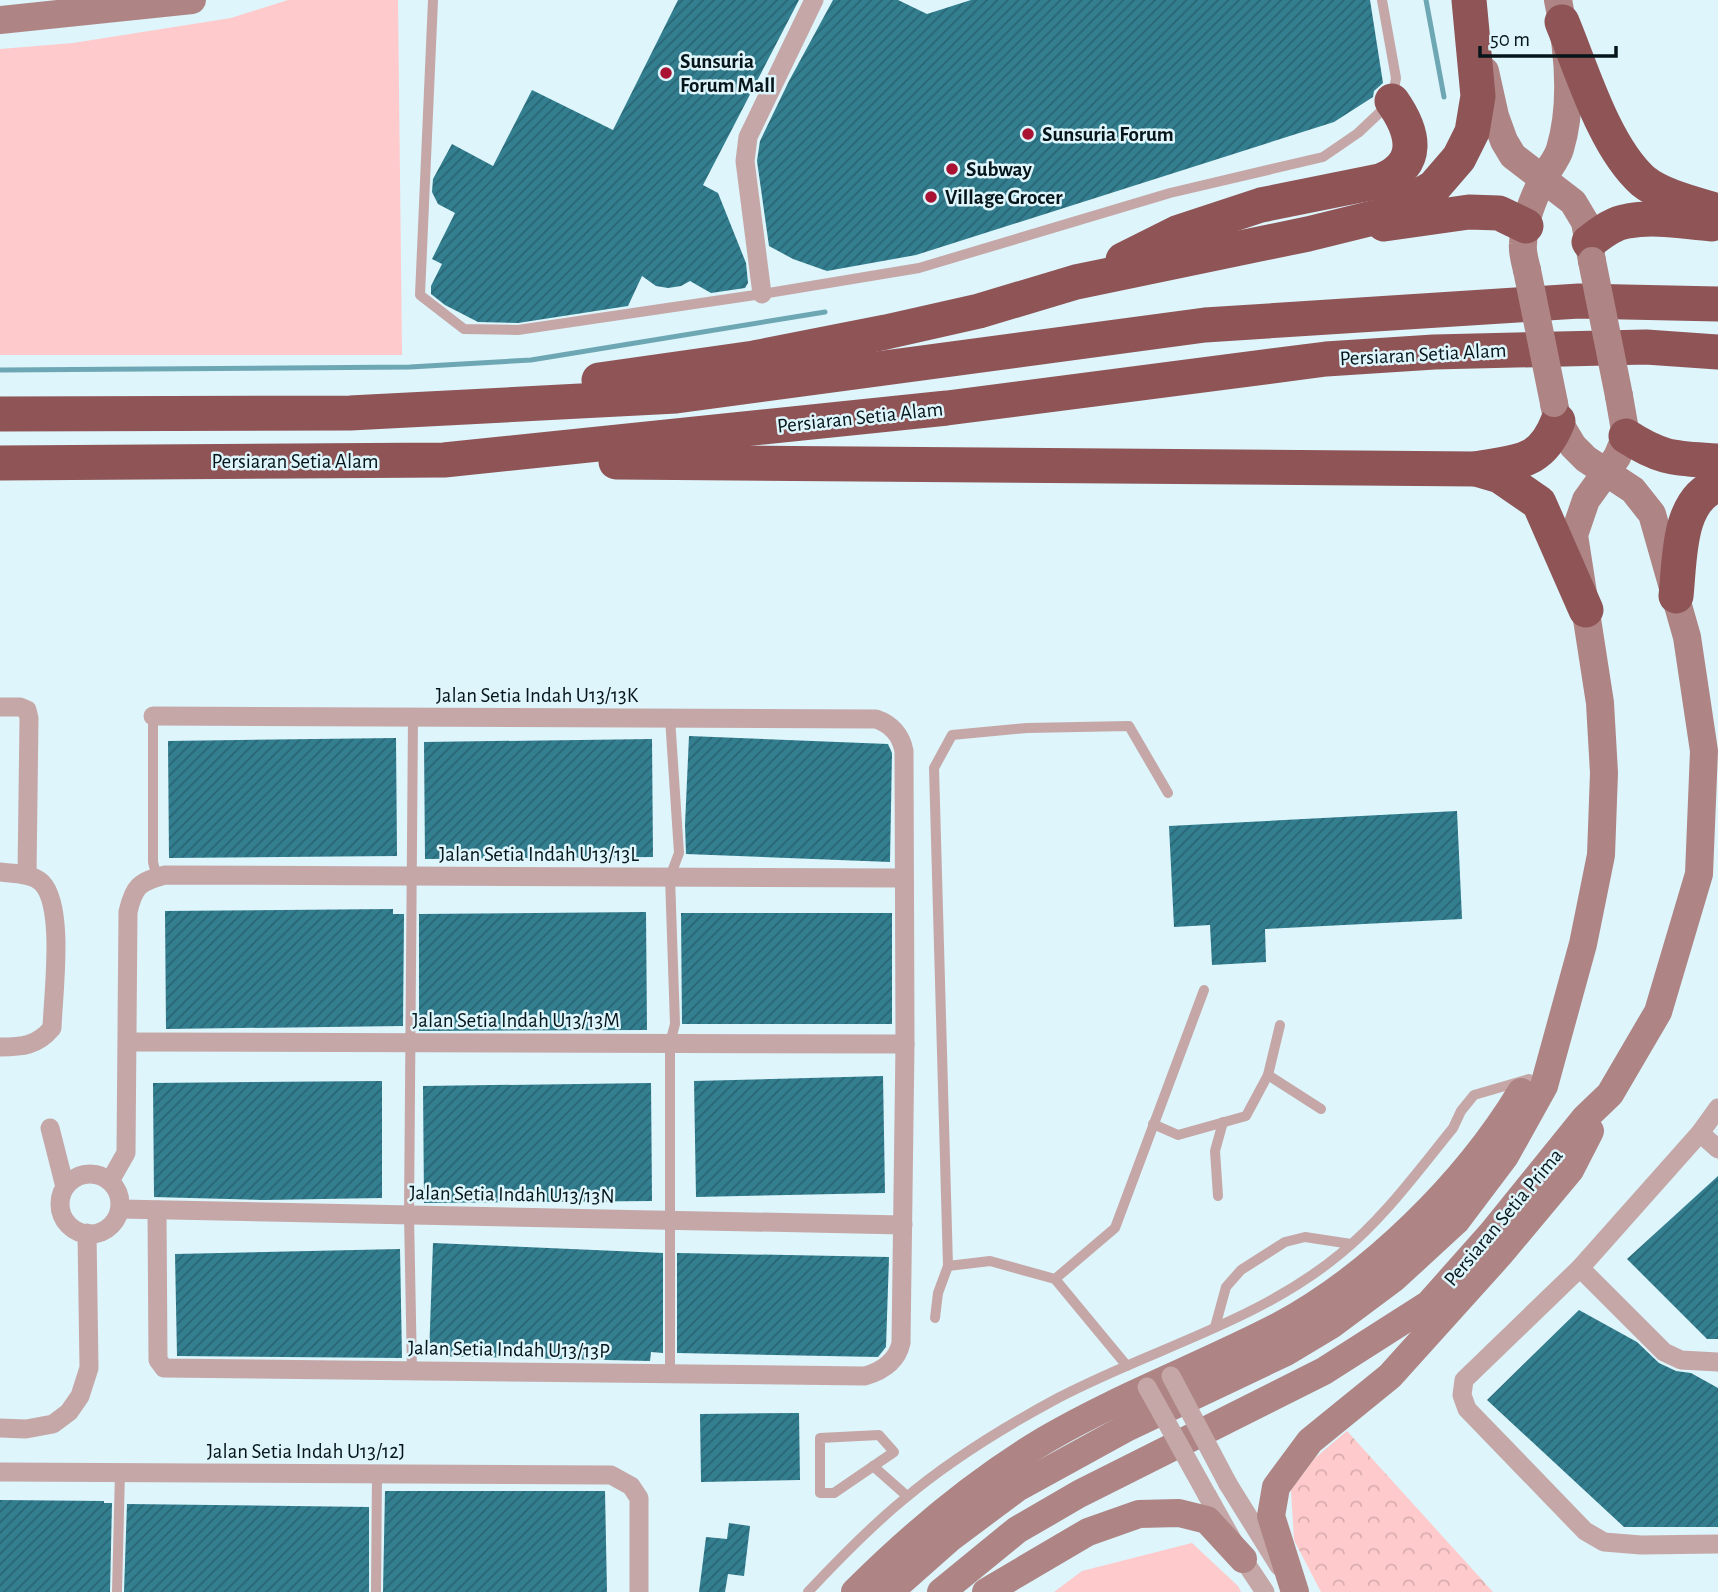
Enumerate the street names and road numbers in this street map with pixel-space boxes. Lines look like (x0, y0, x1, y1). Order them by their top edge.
street label: Persiaran Setia Alam (1339, 340, 1507, 369)
street label: Persiaran Setia Alam (776, 398, 944, 437)
street label: Persiaran Setia Alam (212, 451, 378, 472)
street label: Jalan Setia Indah U13/13K (436, 685, 639, 706)
street label: Jalan Setia Indah U13/13L (439, 844, 639, 865)
street label: Jalan Setia Indah U13/13M (412, 1010, 620, 1031)
street label: Persiaran Setia Prima (1440, 1144, 1567, 1290)
street label: Jalan Setia Indah U13/13N (409, 1182, 615, 1207)
street label: Jalan Setia Indah U13/13P (408, 1337, 610, 1362)
street label: Jalan Setia Indah U13/12J (207, 1441, 405, 1462)

